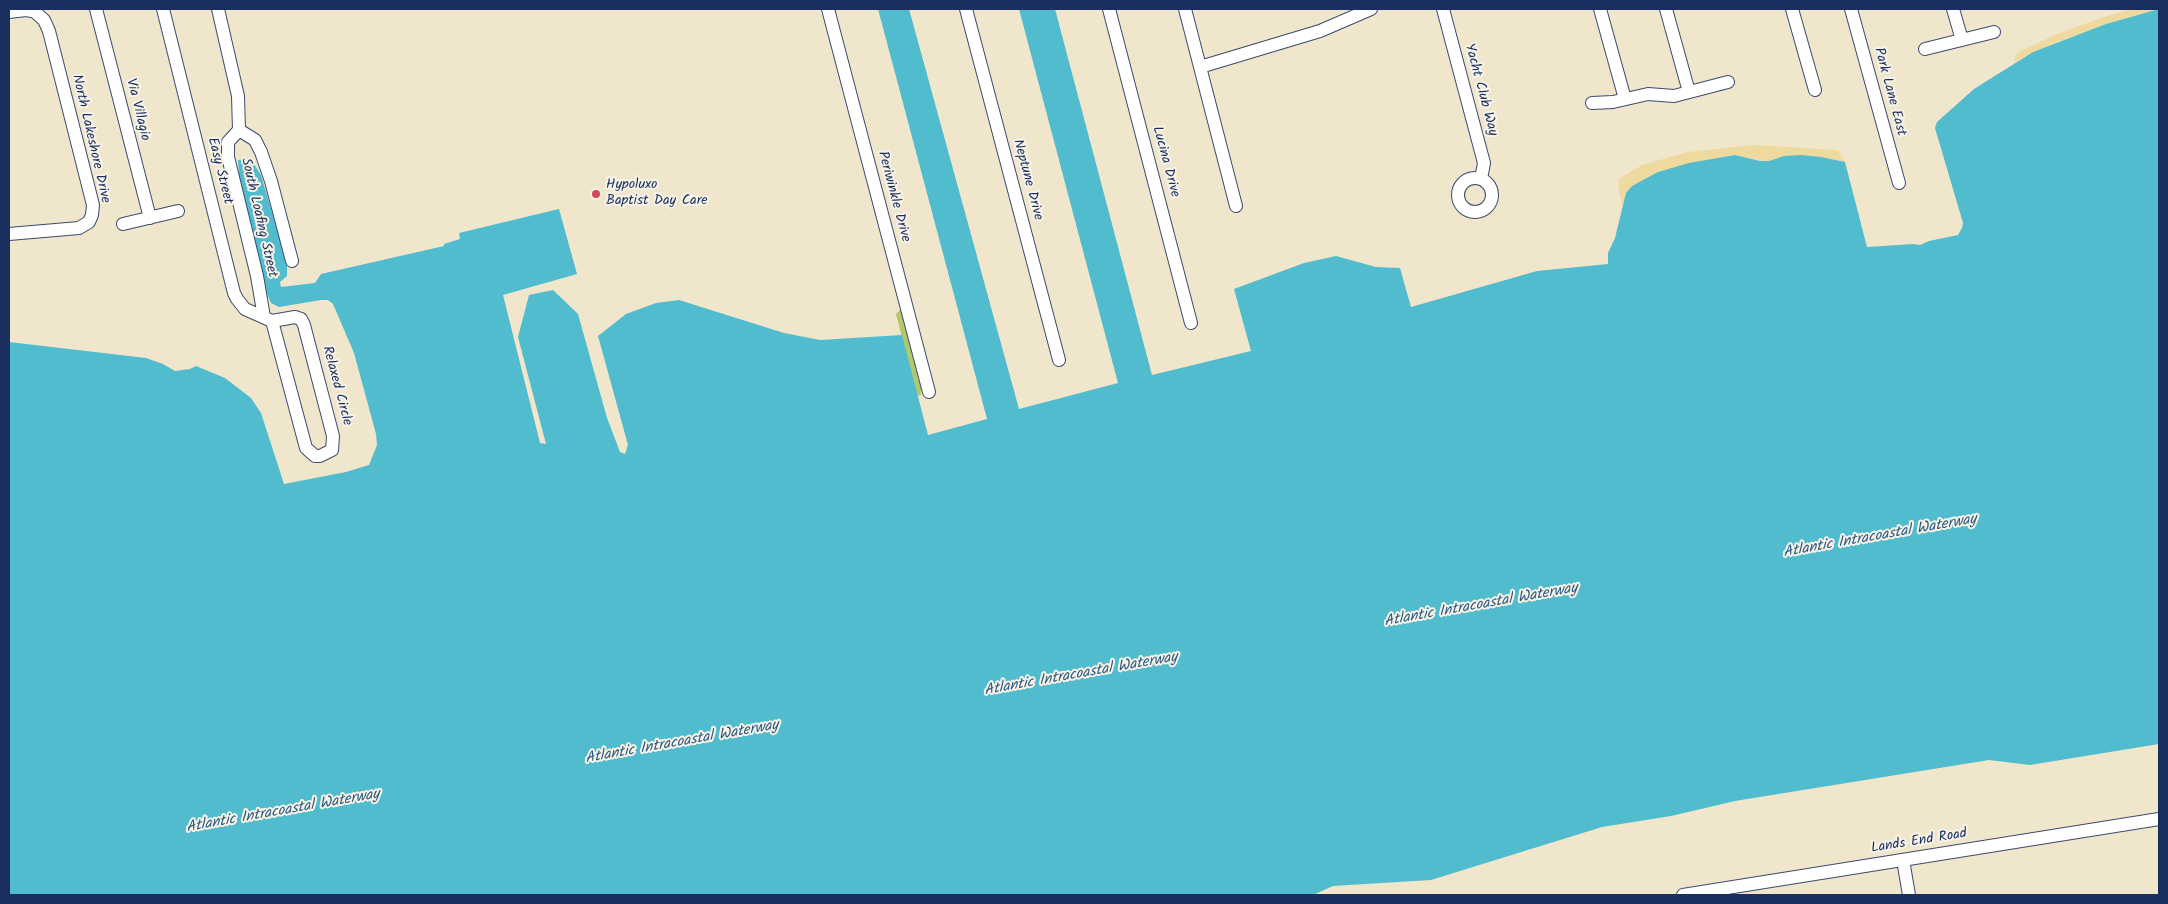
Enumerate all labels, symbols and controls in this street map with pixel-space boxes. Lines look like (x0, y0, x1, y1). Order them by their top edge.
street label: Yacht Club Way (1460, 42, 1500, 138)
street label: Park Lane East (1869, 46, 1909, 138)
street label: North Lakeshore Drive (67, 73, 113, 205)
street label: Via Villagio (121, 77, 153, 143)
street label: Lucina Drive (1147, 125, 1183, 199)
street label: Easy Street (203, 136, 235, 206)
street label: Neptune Drive (1008, 138, 1046, 222)
street label: Periwinkle Drive (873, 150, 913, 244)
street label: South Loafing Street (236, 157, 280, 279)
place label: Hypoluxo Baptist Day Care (606, 178, 708, 210)
marker: Hypoluxo Baptist Day Care (590, 188, 602, 200)
street label: Relaxed Circle (317, 344, 355, 428)
water label: Atlantic Intracoastal Waterway (1782, 511, 1978, 563)
water label: Atlantic Intracoastal Waterway (1383, 580, 1579, 632)
water label: Atlantic Intracoastal Waterway (983, 649, 1179, 701)
water label: Atlantic Intracoastal Waterway (584, 717, 780, 769)
water label: Atlantic Intracoastal Waterway (185, 786, 381, 838)
street label: Lands End Road (1870, 826, 1968, 858)

